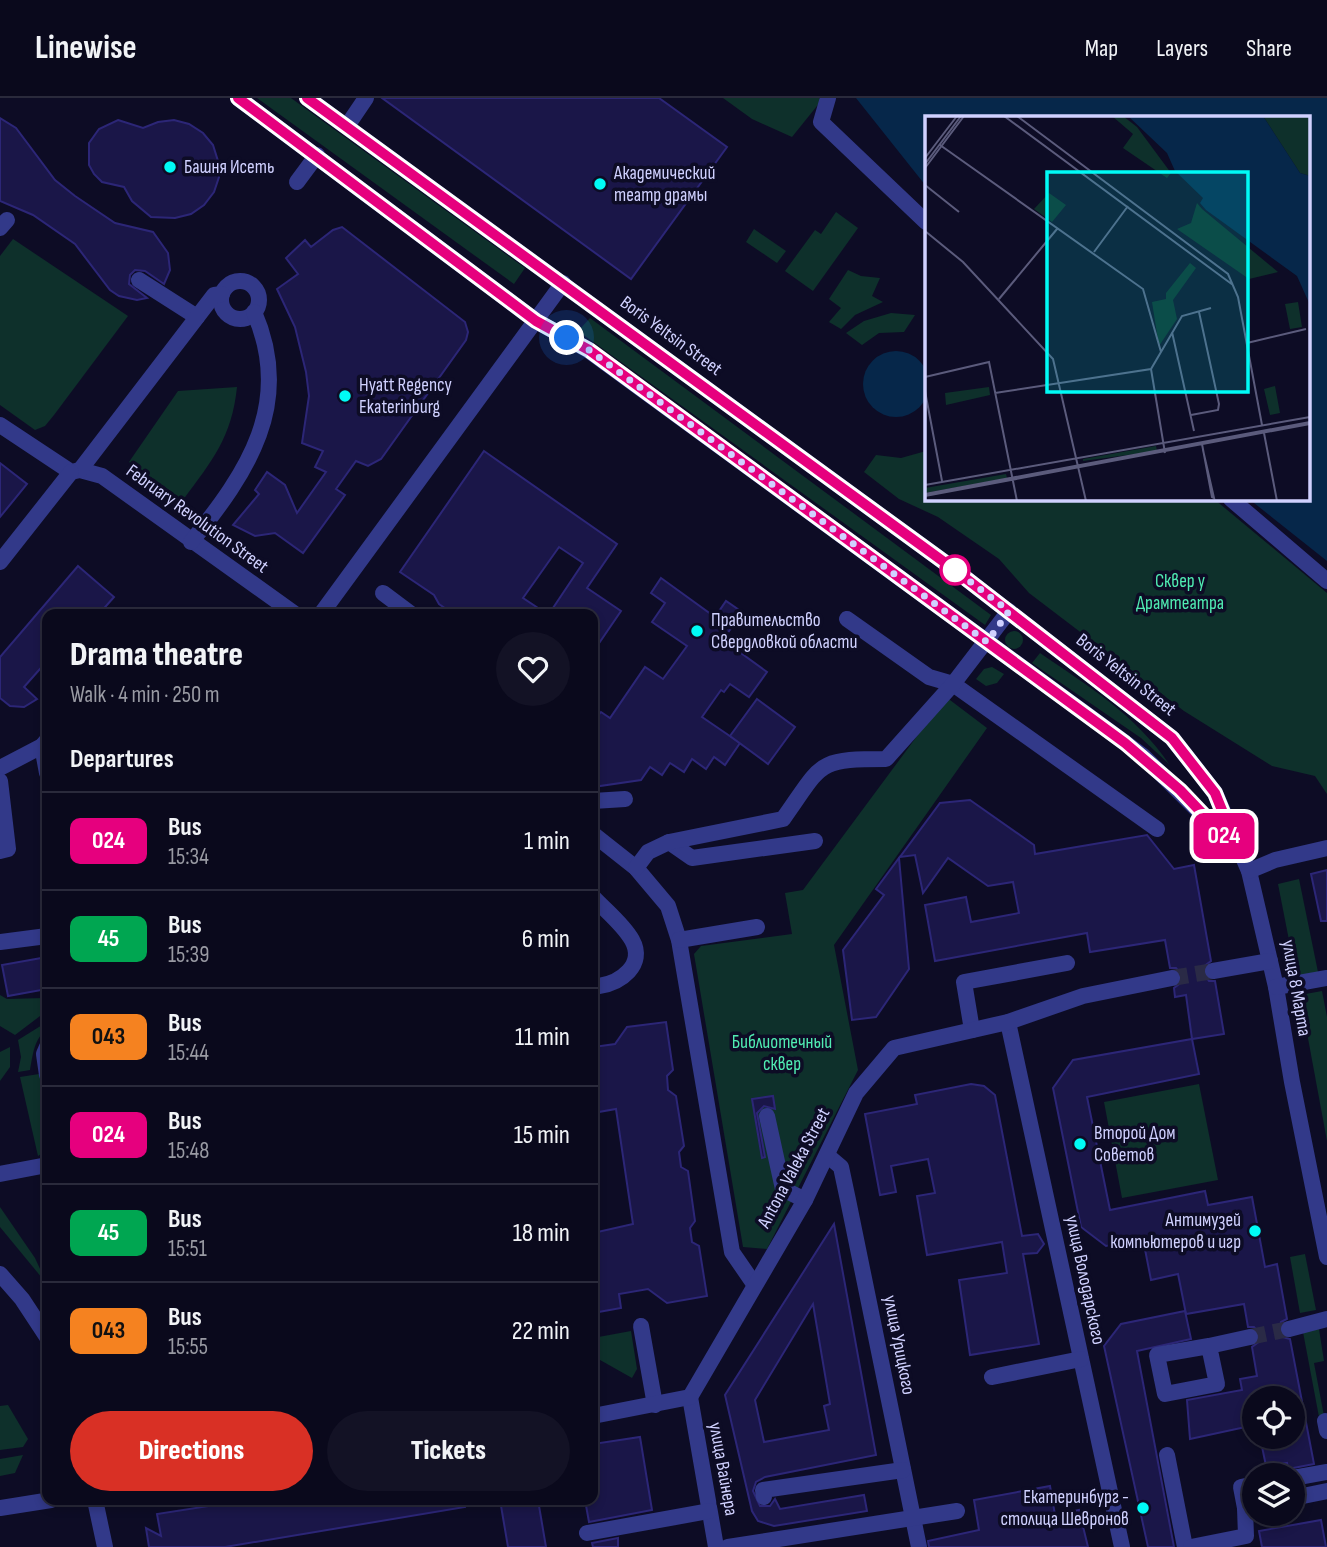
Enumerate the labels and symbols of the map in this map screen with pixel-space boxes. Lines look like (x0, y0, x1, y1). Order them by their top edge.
inset map (925, 116, 1310, 500)
place label: Башня Исеть (184, 156, 275, 179)
marker: Башня Исеть (162, 159, 178, 175)
place label: Академический театр драмы (613, 162, 715, 207)
marker: Академический театр драмы (592, 176, 608, 192)
street label: Boris Yeltsin Street (615, 291, 727, 381)
your location (549, 320, 584, 355)
place label: Hyatt Regency Ekaterinburg (359, 374, 453, 419)
marker: Hyatt Regency Ekaterinburg (337, 388, 353, 404)
street label: February Revolution Street (121, 460, 273, 578)
unlabelled marker (940, 555, 970, 585)
park label: Сквер у Драмтеатра (1136, 570, 1224, 615)
place label: Правительство Свердловкой области (711, 609, 857, 654)
marker: Правительство Свердловкой области (689, 623, 705, 639)
street label: Boris Yeltsin Street (1071, 629, 1181, 721)
line badge: 024 (1184, 813, 1264, 859)
street label: улица 8 Марта (1276, 938, 1316, 1038)
park label: Библиотечный сквер (732, 1031, 832, 1076)
street label: Antona Valeka Street (752, 1104, 835, 1233)
place label: Второй Дом Советов (1094, 1122, 1176, 1167)
marker: Второй Дом Советов (1072, 1136, 1088, 1152)
place label: Антимузей компьютеров и игр (1110, 1209, 1241, 1254)
street label: улица Володарского (1060, 1213, 1110, 1347)
marker: Антимузей компьютеров и игр (1247, 1223, 1263, 1239)
street label: улица Урицкого (878, 1293, 920, 1397)
street label: улица Вайнера (703, 1420, 743, 1518)
place label: Екатеринбург - столица Шевронов (1001, 1486, 1129, 1531)
marker: Екатеринбург - столица Шевронов (1135, 1500, 1151, 1516)

